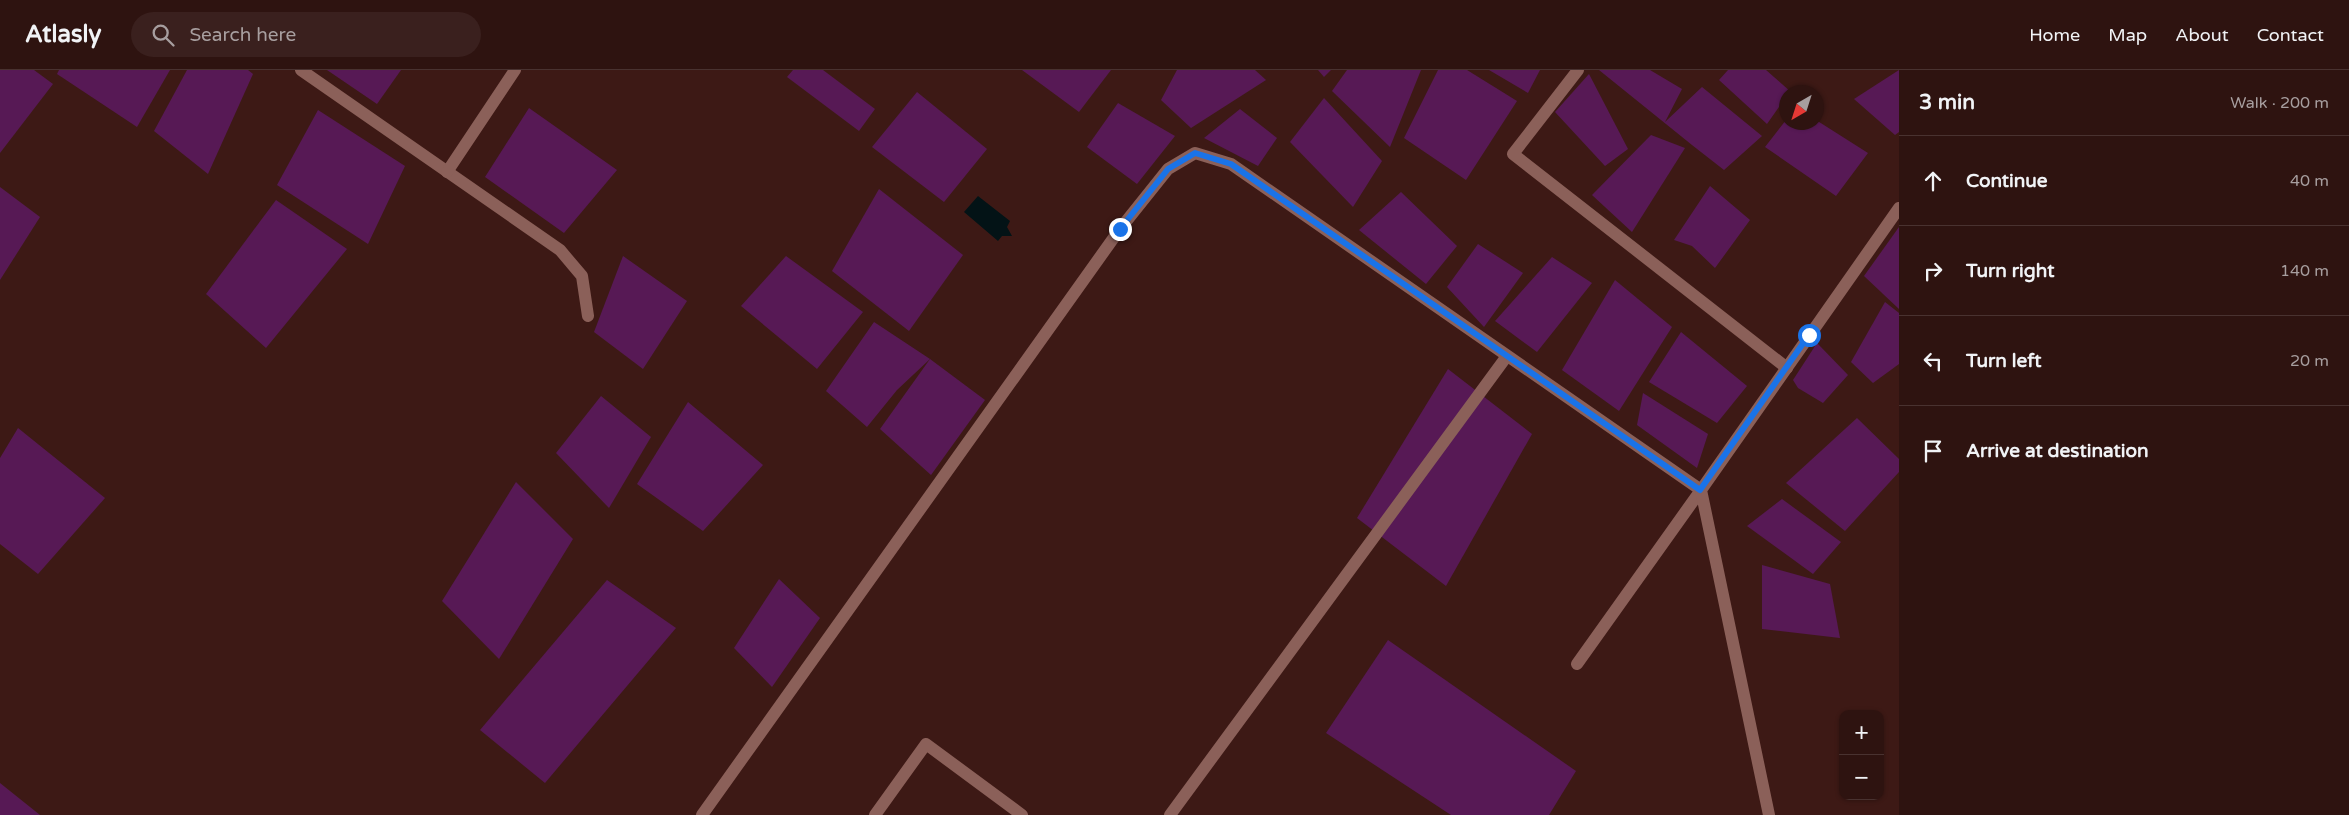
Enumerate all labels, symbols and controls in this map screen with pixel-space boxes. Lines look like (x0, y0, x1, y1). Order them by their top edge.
search box (131, 12, 481, 57)
text: Atlasly (25, 20, 101, 49)
icon: search (149, 21, 177, 49)
text: Search here (189, 24, 296, 46)
text: Home (2029, 24, 2080, 46)
text: Map (2108, 24, 2147, 46)
text: About (2175, 24, 2229, 46)
text: Contact (2257, 24, 2324, 46)
north arrow (1779, 85, 1824, 130)
text: 3 min (1919, 90, 1975, 115)
text: Walk · 200 m (2230, 93, 2329, 113)
icon: ahead (1919, 167, 1947, 195)
text: Continue (1966, 170, 2048, 192)
text: 40 m (2290, 171, 2329, 191)
route end (1109, 218, 1132, 241)
icon: right (1919, 257, 1947, 285)
text: Turn right (1966, 260, 2054, 282)
text: 140 m (2280, 261, 2329, 281)
route start (1798, 324, 1821, 347)
icon: left (1919, 347, 1947, 375)
text: Turn left (1966, 350, 2042, 372)
text: 20 m (2290, 351, 2329, 371)
icon: arrive (1919, 437, 1947, 465)
text: Arrive at destination (1966, 440, 2149, 462)
map controls (1839, 710, 1884, 800)
button: + (1839, 710, 1884, 755)
button: − (1839, 755, 1884, 800)

